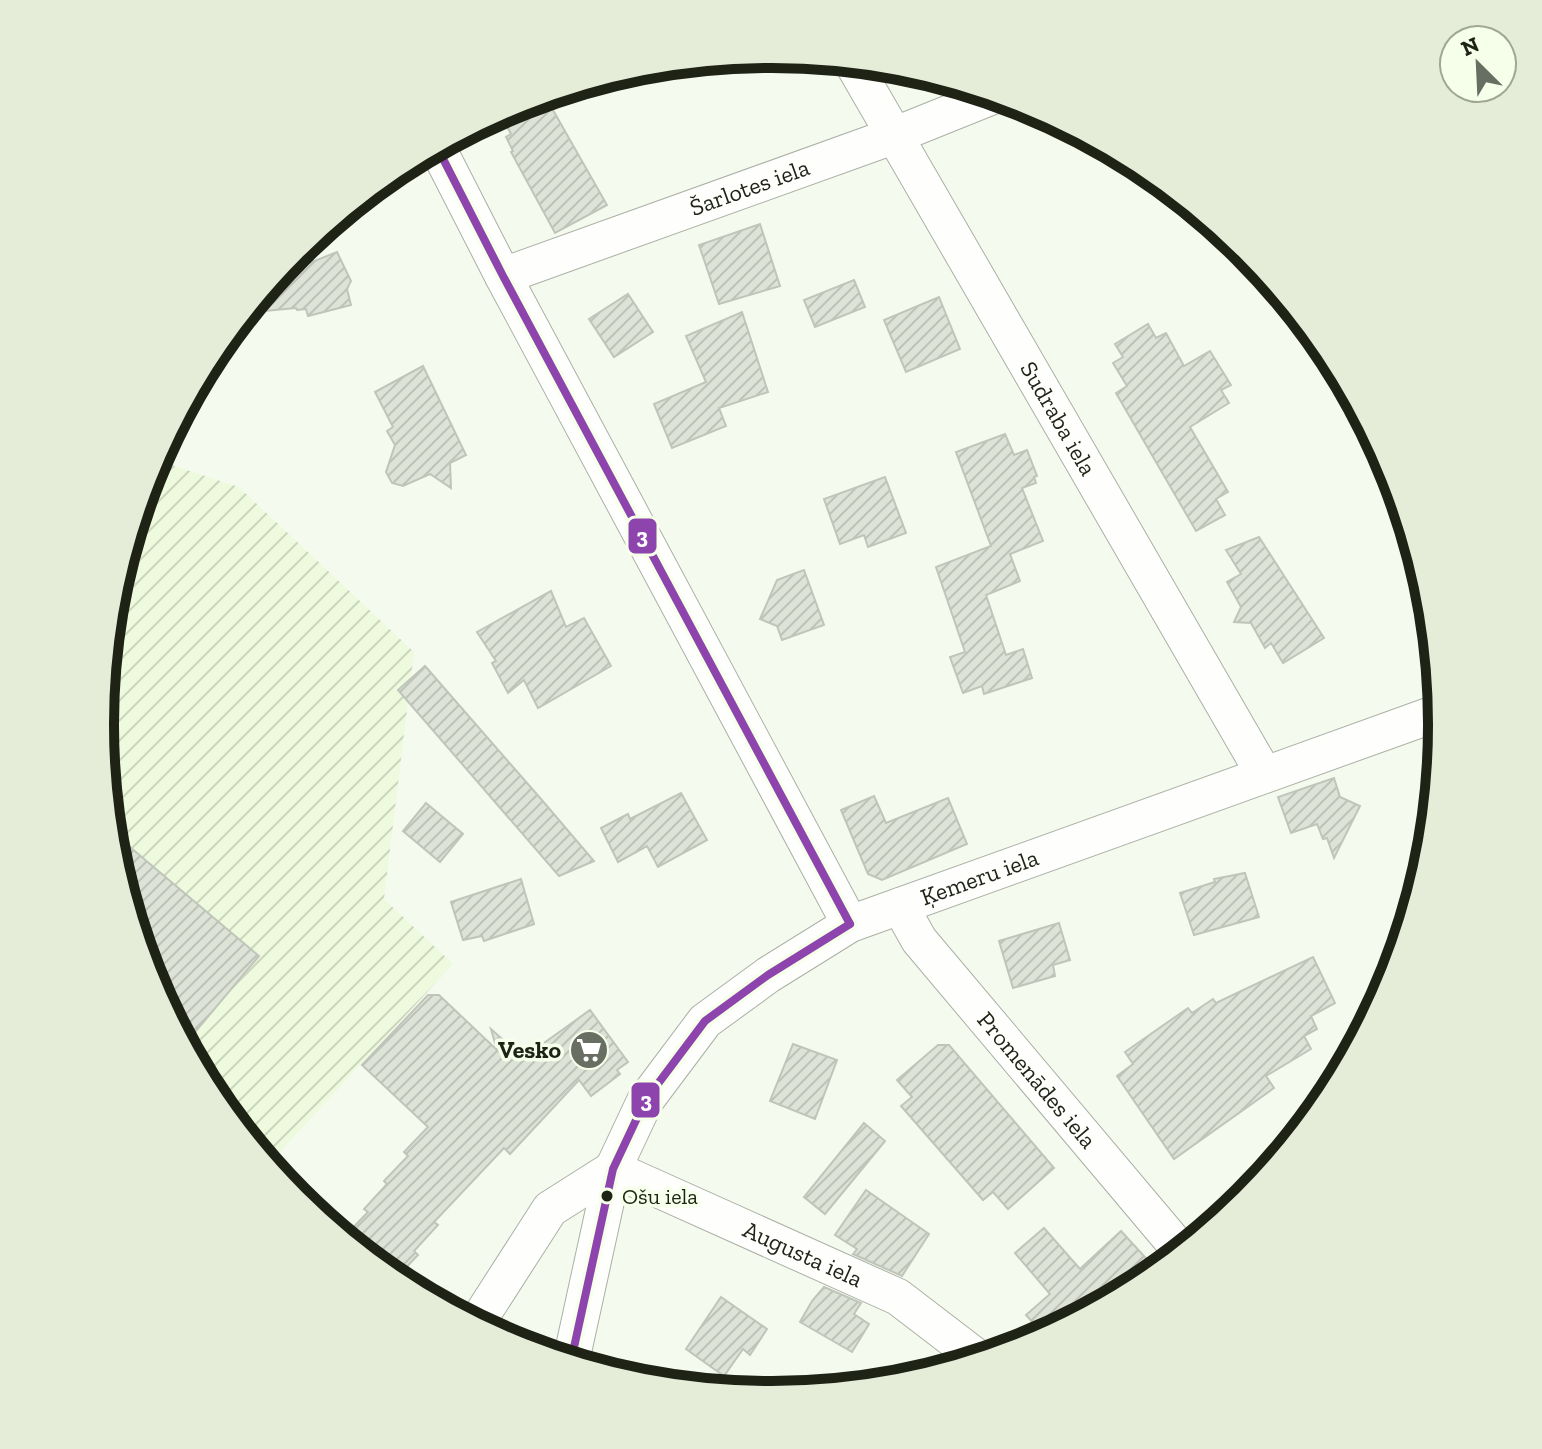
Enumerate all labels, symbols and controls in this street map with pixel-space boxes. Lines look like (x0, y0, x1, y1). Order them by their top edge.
north arrow (1438, 24, 1518, 104)
text: N (1457, 30, 1483, 62)
street label: Šarlotes iela (686, 152, 814, 222)
street label: Sudraba iela (1014, 356, 1103, 481)
line badge: 3 (627, 517, 658, 555)
text: 3 (636, 523, 648, 550)
street label: Ķemeru iela (917, 842, 1043, 911)
street label: Promenādes iela (971, 1005, 1103, 1154)
supermarket icon: Vesko (568, 1029, 610, 1071)
place label: Vesko (498, 1035, 561, 1064)
line badge: 3 (630, 1081, 661, 1119)
text: 3 (640, 1087, 652, 1114)
place label: Ošu iela (622, 1183, 698, 1210)
marker: Ošu iela (599, 1188, 615, 1204)
street label: Augusta iela (739, 1214, 868, 1293)

